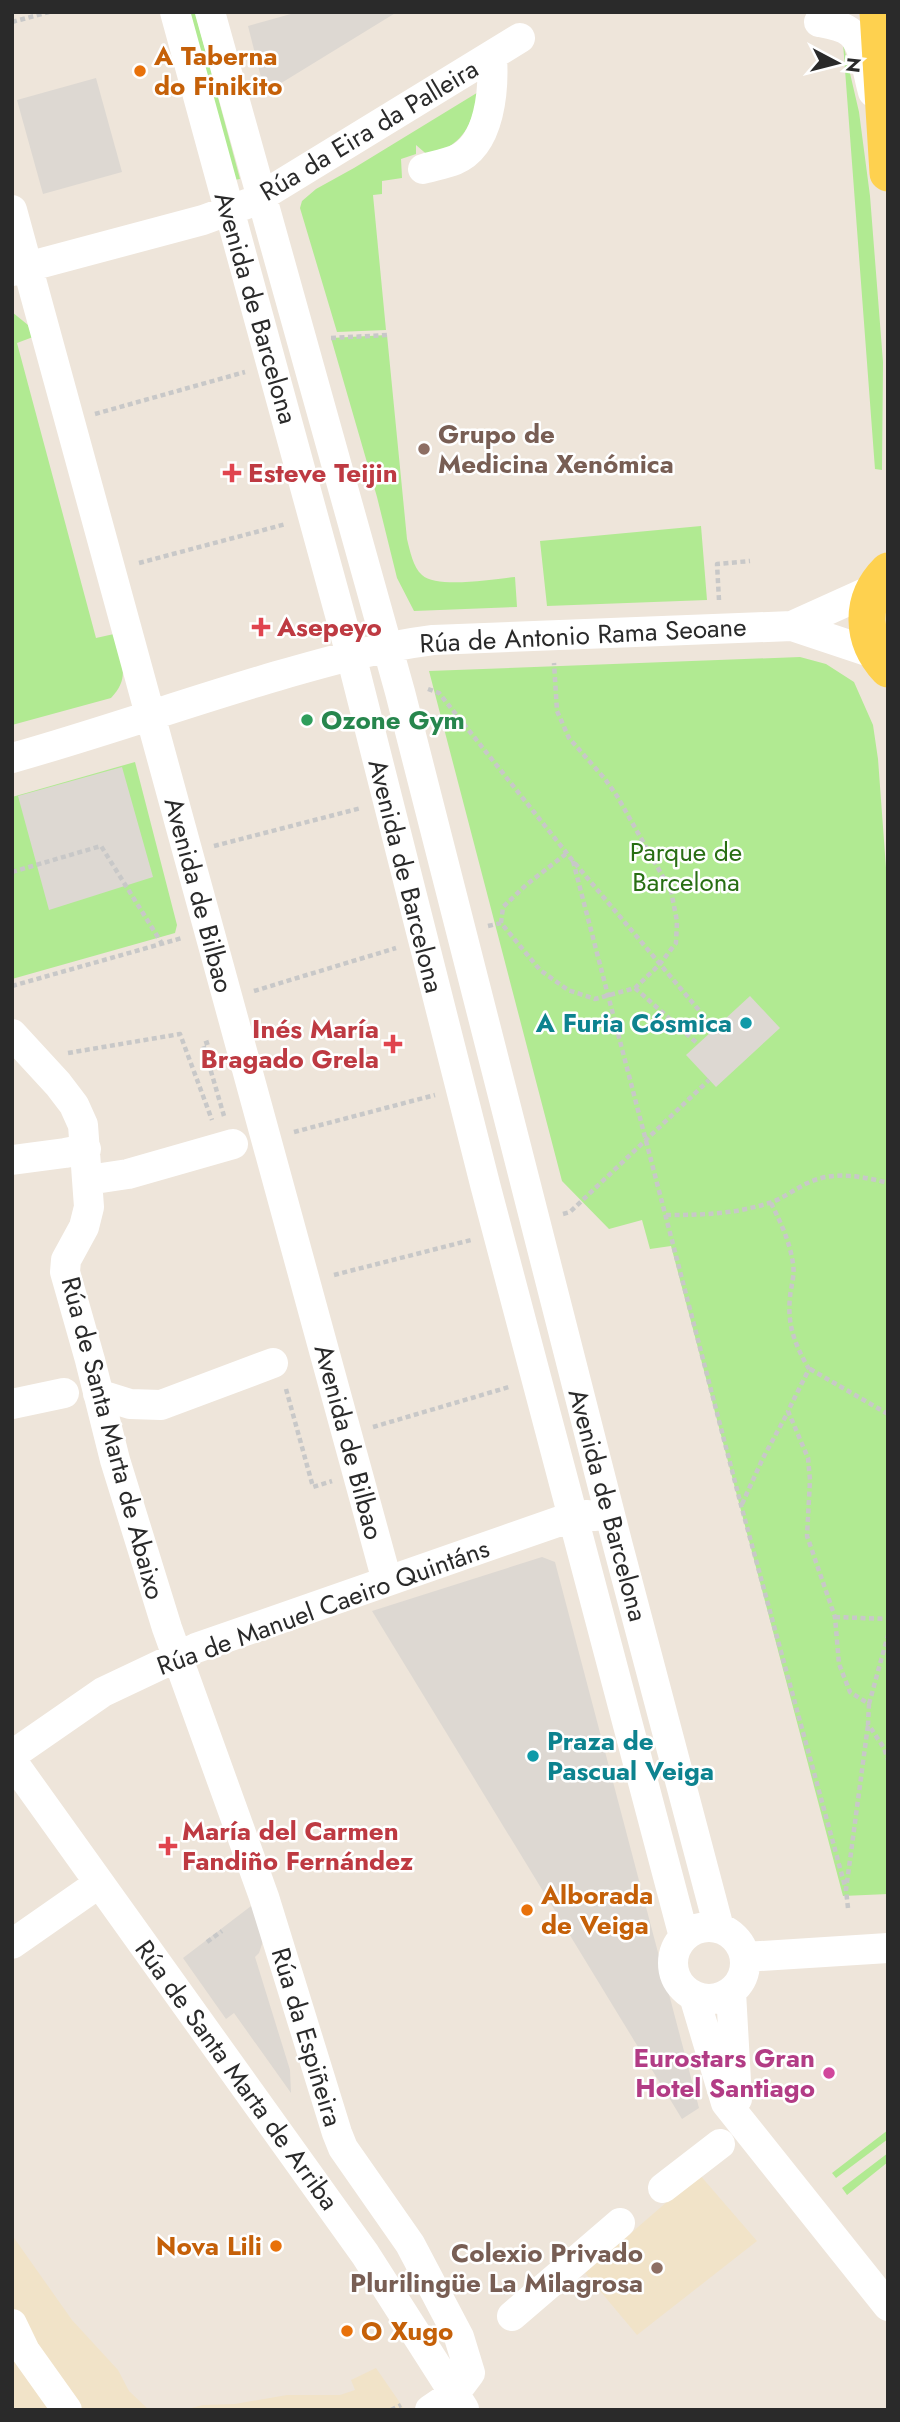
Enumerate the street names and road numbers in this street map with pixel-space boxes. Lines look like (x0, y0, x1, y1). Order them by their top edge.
street label: Rúa da Eira da Palleira (253, 50, 485, 210)
street label: Avenida de Barcelona (205, 188, 307, 428)
street label: Rúa de Antonio Rama Seoane (419, 607, 747, 663)
street label: Avenida de Barcelona (359, 755, 453, 997)
street label: Avenida de Bilbao (155, 793, 243, 997)
street label: Rúa de Santa Marta de Abaixo (52, 1272, 174, 1604)
street label: Avenida de Bilbao (305, 1340, 393, 1544)
street label: Avenida de Barcelona (559, 1384, 657, 1626)
street label: Rúa de Manuel Caeiro Quintáns (152, 1529, 494, 1685)
street label: Rúa de Santa Marta de Arriba (126, 1932, 348, 2218)
street label: Rúa da Espiñeira (262, 1943, 352, 2131)

